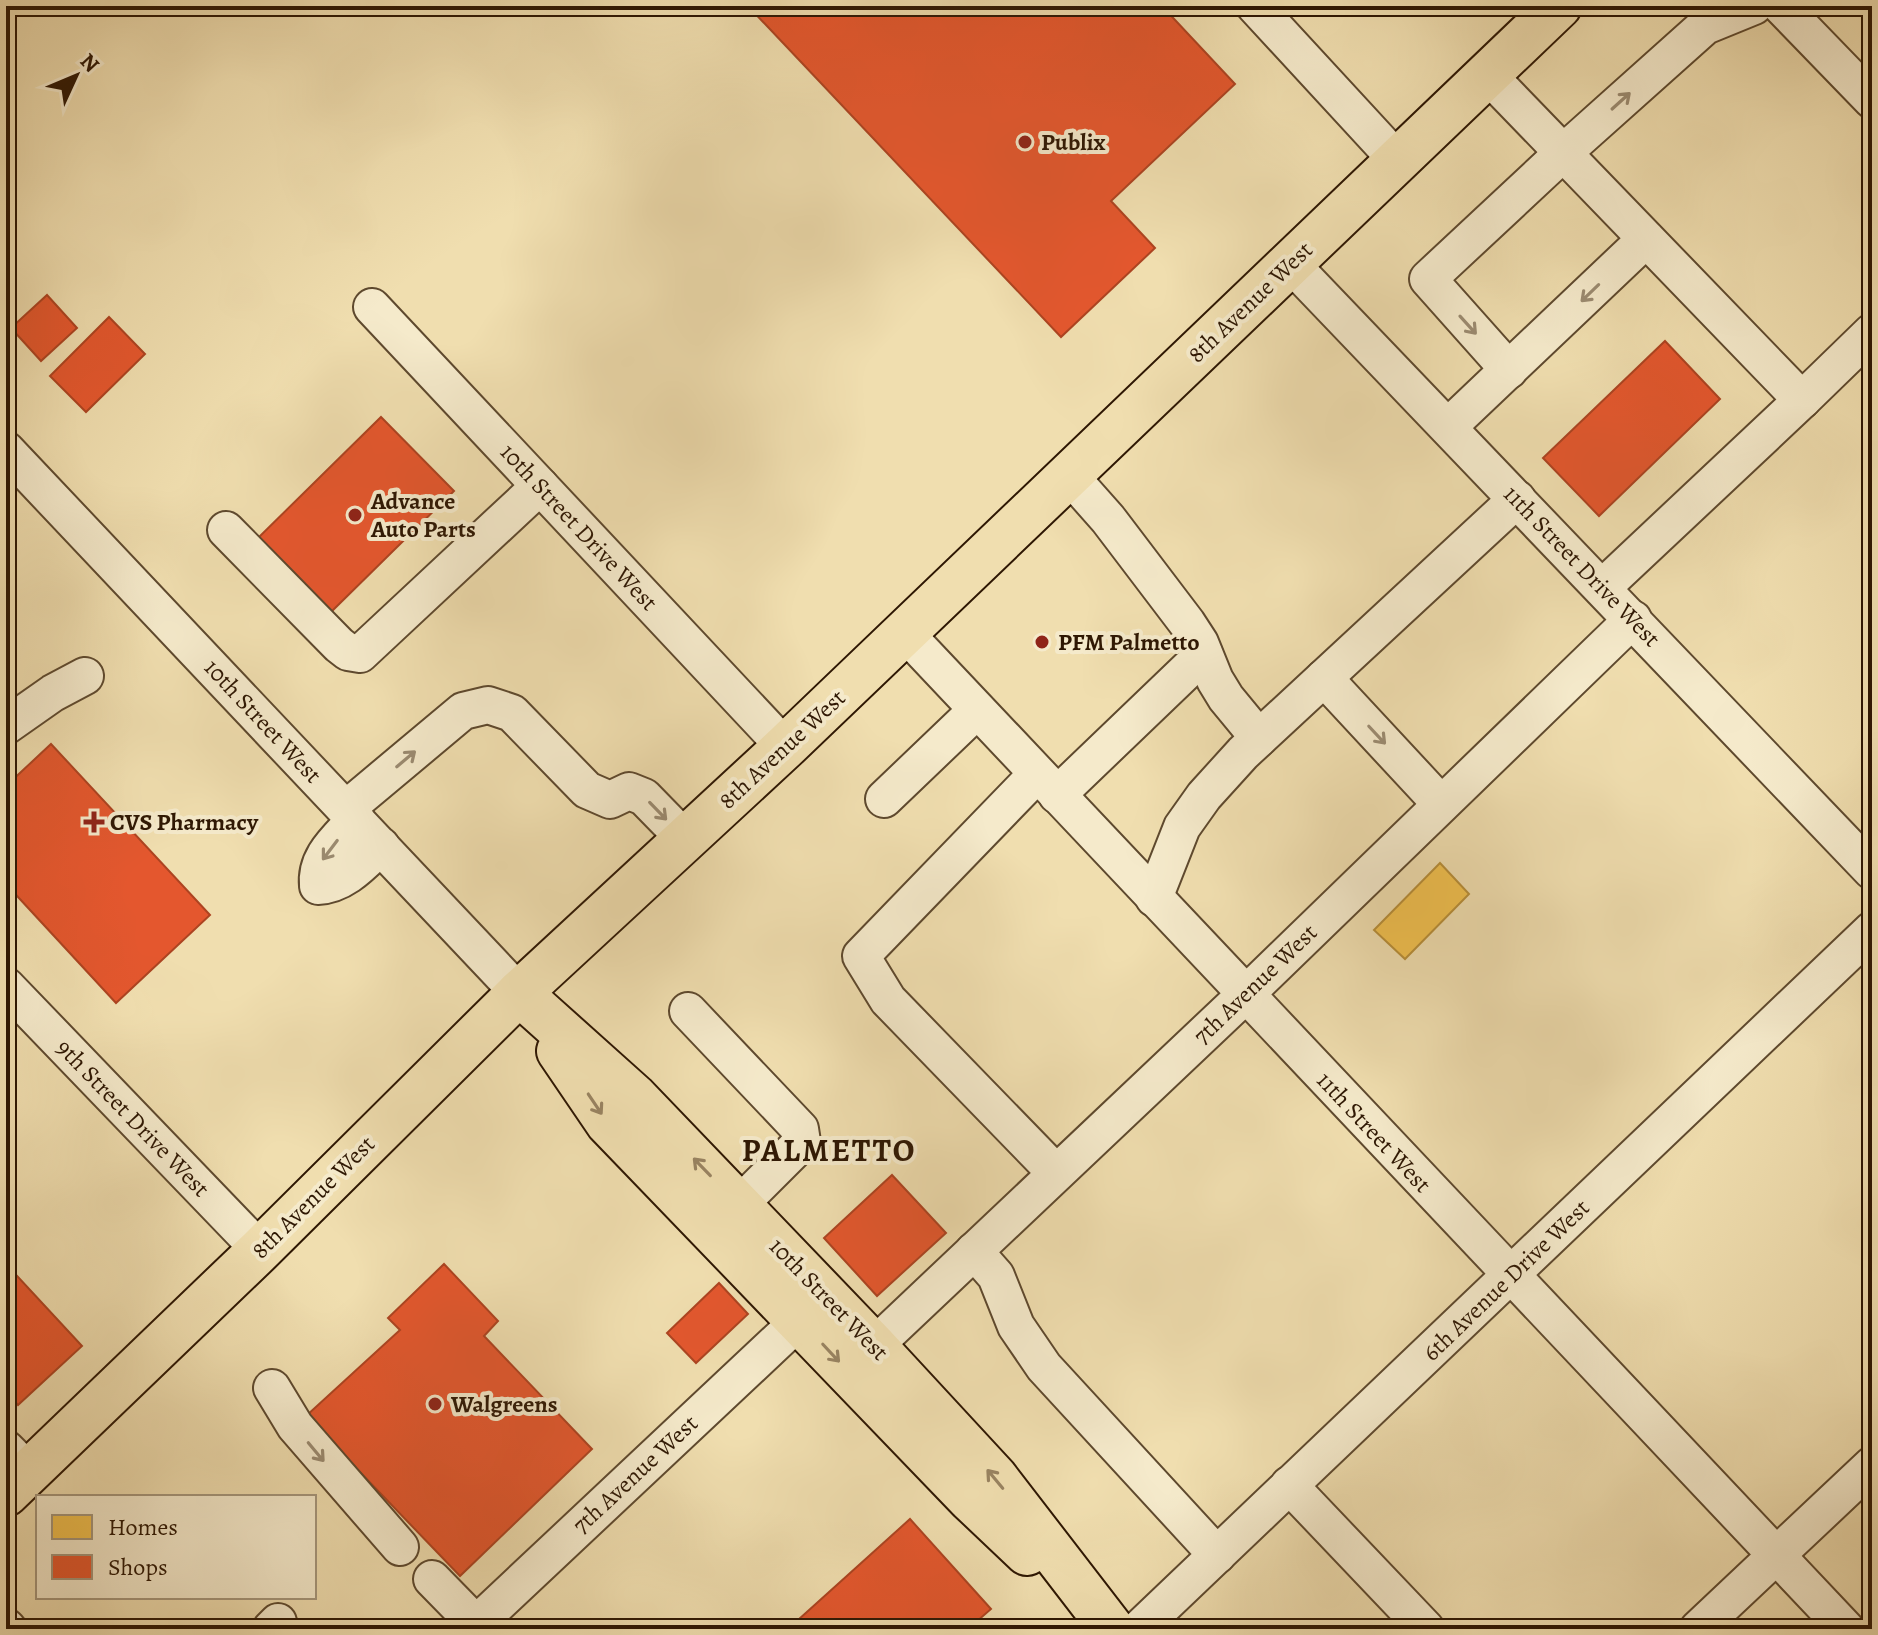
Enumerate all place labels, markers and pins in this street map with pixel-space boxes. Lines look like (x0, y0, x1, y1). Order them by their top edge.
place label: Publix (1041, 126, 1106, 158)
marker: Publix (1016, 133, 1034, 151)
place label: Advance Auto Parts (370, 485, 476, 545)
marker: Advance Auto Parts (346, 506, 364, 524)
place label: PFM Palmetto (1058, 626, 1200, 658)
marker: PFM Palmetto (1033, 633, 1051, 651)
place label: CVS Pharmacy (110, 806, 259, 838)
marker: CVS Pharmacy (85, 813, 103, 831)
place label: Walgreens (450, 1388, 558, 1420)
marker: Walgreens (426, 1395, 444, 1413)

